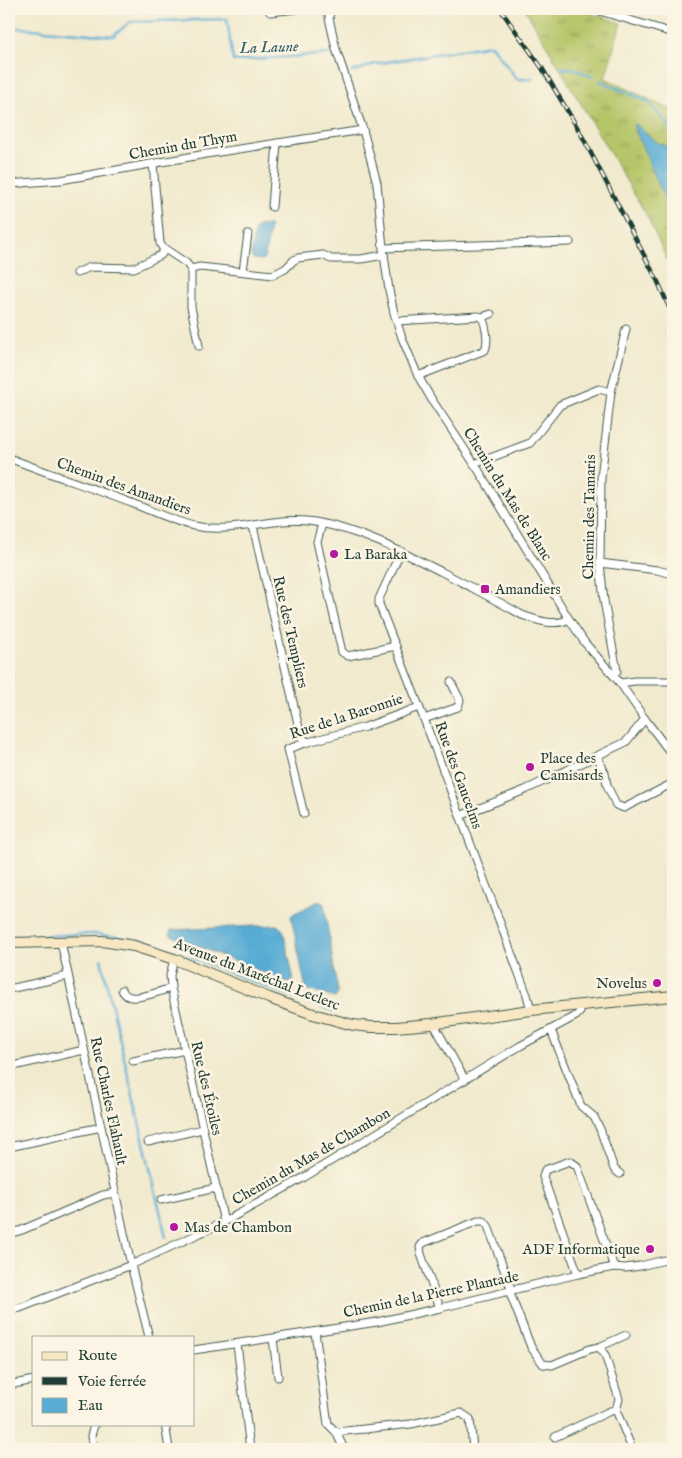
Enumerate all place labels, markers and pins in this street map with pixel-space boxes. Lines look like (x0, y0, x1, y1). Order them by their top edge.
place label: La Baraka (344, 545, 408, 564)
marker: La Baraka (328, 548, 340, 560)
place label: Amandiers (494, 580, 561, 599)
marker: Amandiers (479, 583, 491, 595)
place label: Place des Camisards (540, 749, 603, 785)
marker: Place des Camisards (524, 761, 536, 773)
place label: Novelus (596, 974, 647, 993)
marker: Novelus (651, 977, 663, 989)
place label: Mas de Chambon (184, 1218, 292, 1237)
marker: Mas de Chambon (168, 1221, 180, 1233)
place label: ADF Informatique (522, 1240, 640, 1259)
marker: ADF Informatique (644, 1243, 656, 1255)

